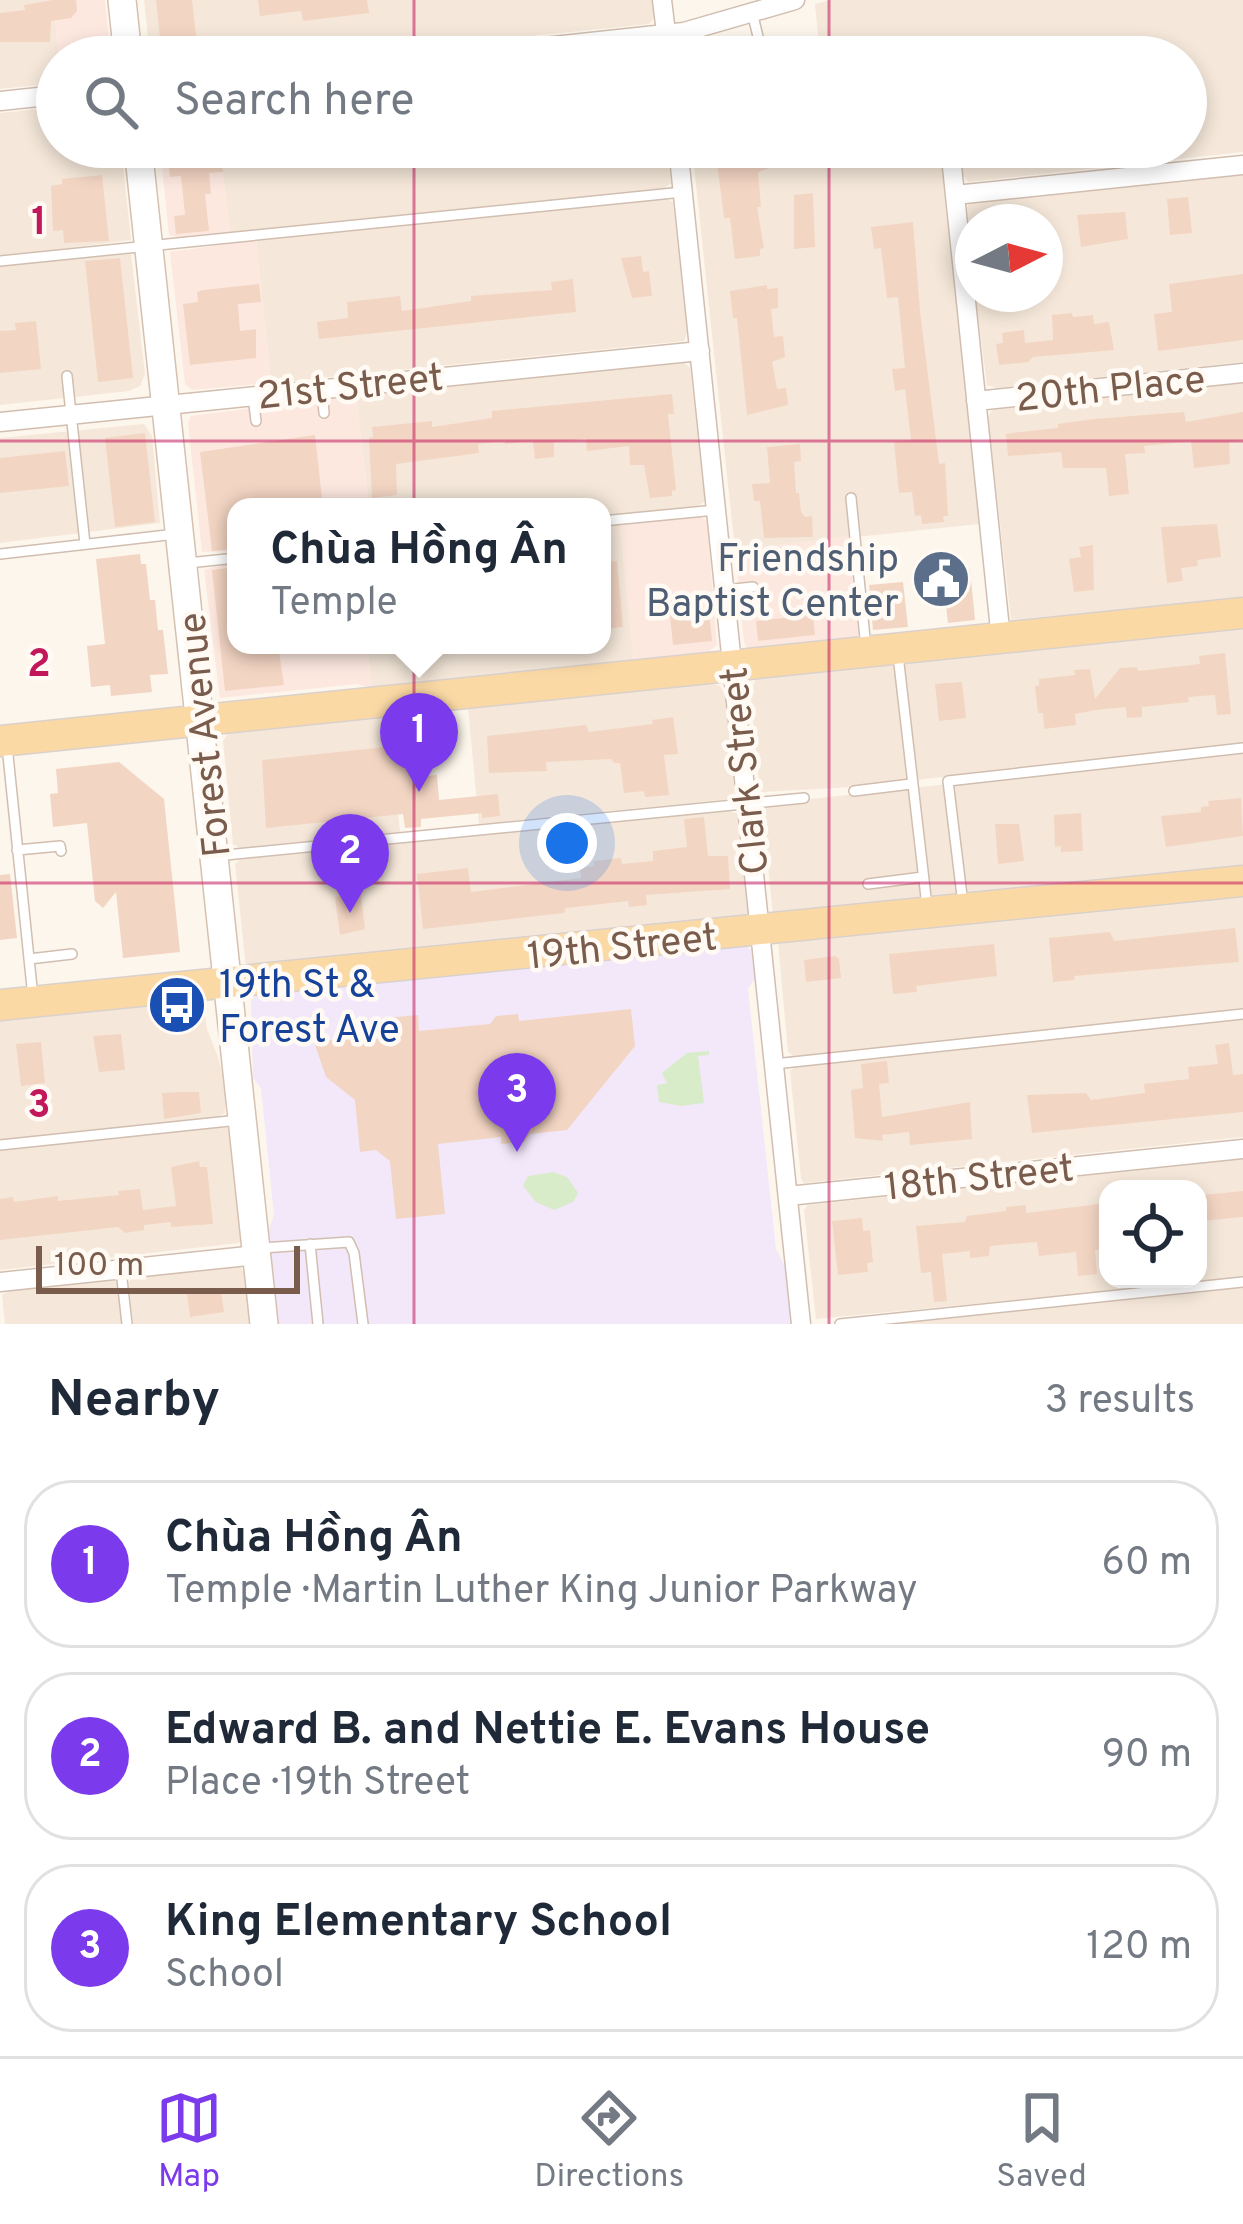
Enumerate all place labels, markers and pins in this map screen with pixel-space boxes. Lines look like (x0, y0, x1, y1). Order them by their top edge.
place label: Friendship Baptist Center (646, 537, 899, 631)
public building icon: Friendship Baptist Center (910, 548, 972, 610)
pin: 1 (380, 693, 458, 792)
pin: 2 (311, 814, 389, 913)
place label: 19th St & Forest Ave (219, 963, 400, 1057)
bus stop icon: 19th St & Forest Ave (146, 974, 208, 1036)
pin: 3 (478, 1053, 556, 1152)

